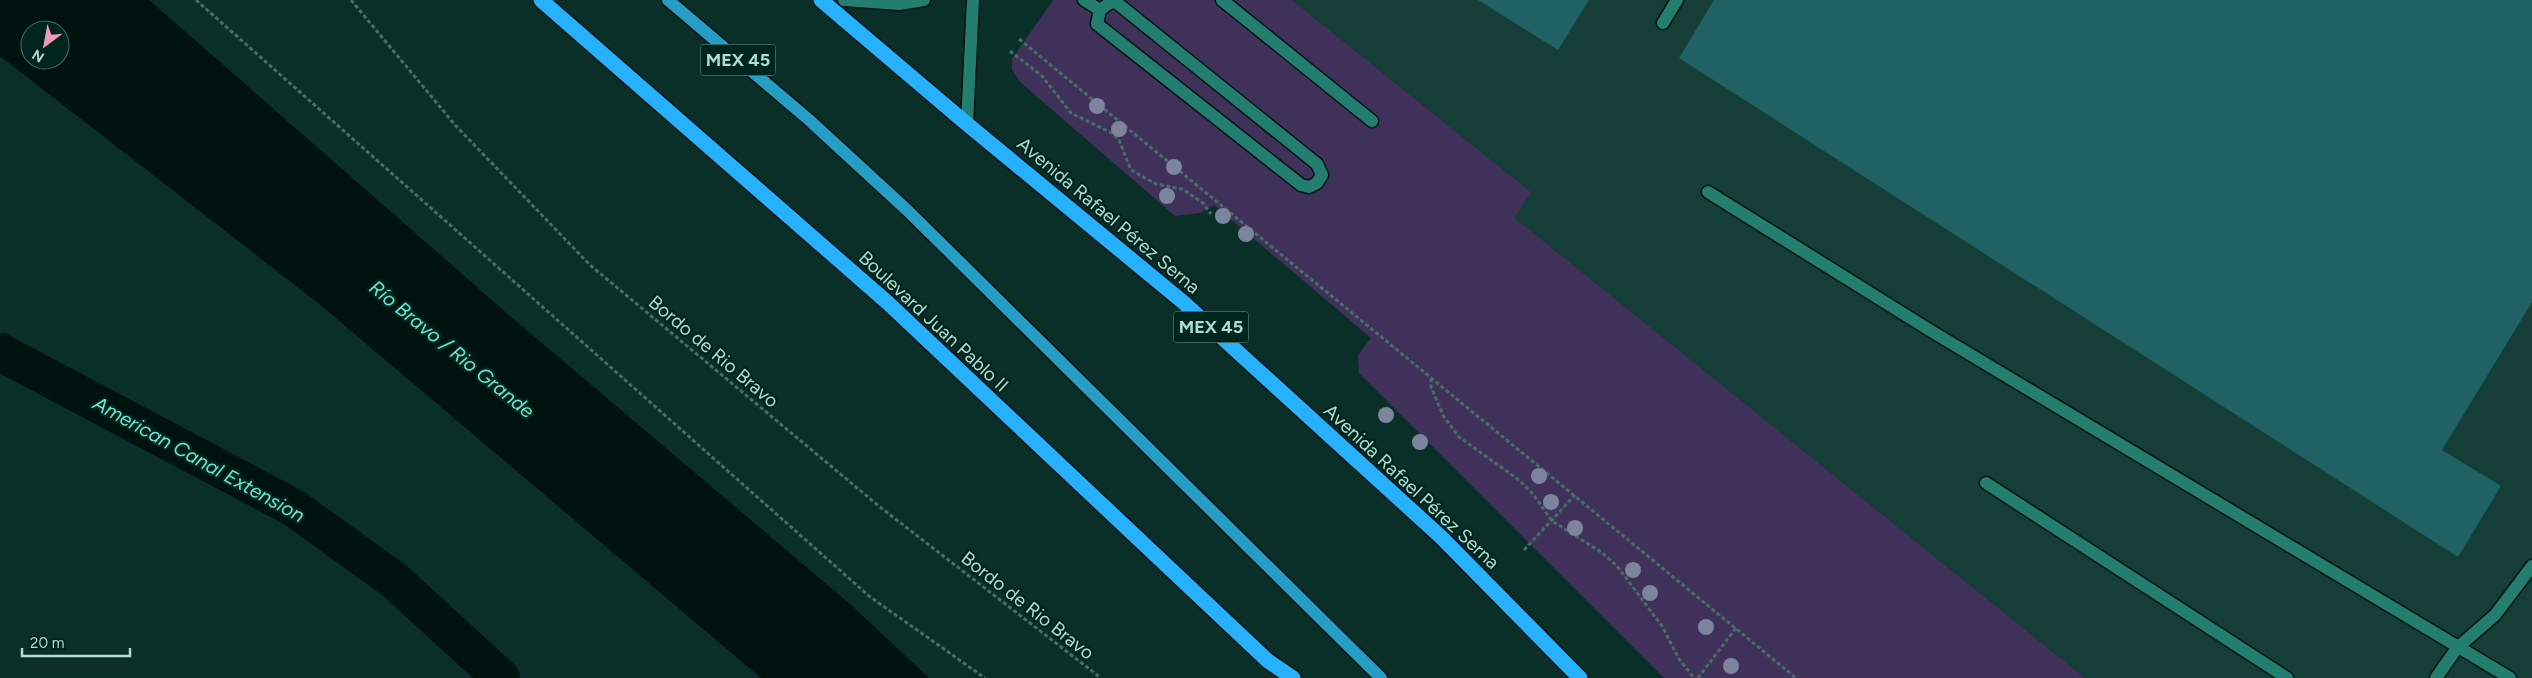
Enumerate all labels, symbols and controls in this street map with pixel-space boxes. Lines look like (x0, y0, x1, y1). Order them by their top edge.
north arrow (20, 20, 70, 70)
road number: MEX 45 (700, 44, 776, 76)
text: N (29, 46, 47, 66)
street label: Avenida Rafael Pérez Serna (1013, 132, 1205, 299)
street label: Boulevard Juan Pablo II (854, 246, 1013, 397)
water label: Río Bravo / Rio Grande (365, 275, 539, 423)
street label: Bordo de Rio Bravo (644, 290, 783, 412)
road number: MEX 45 (1174, 312, 1248, 342)
water label: American Canal Extension (88, 390, 309, 527)
street label: Avenida Rafael Pérez Serna (1319, 399, 1504, 574)
street label: Bordo de Rio Bravo (957, 546, 1099, 664)
scale bar (22, 626, 130, 658)
text: 20 m (30, 634, 64, 652)

